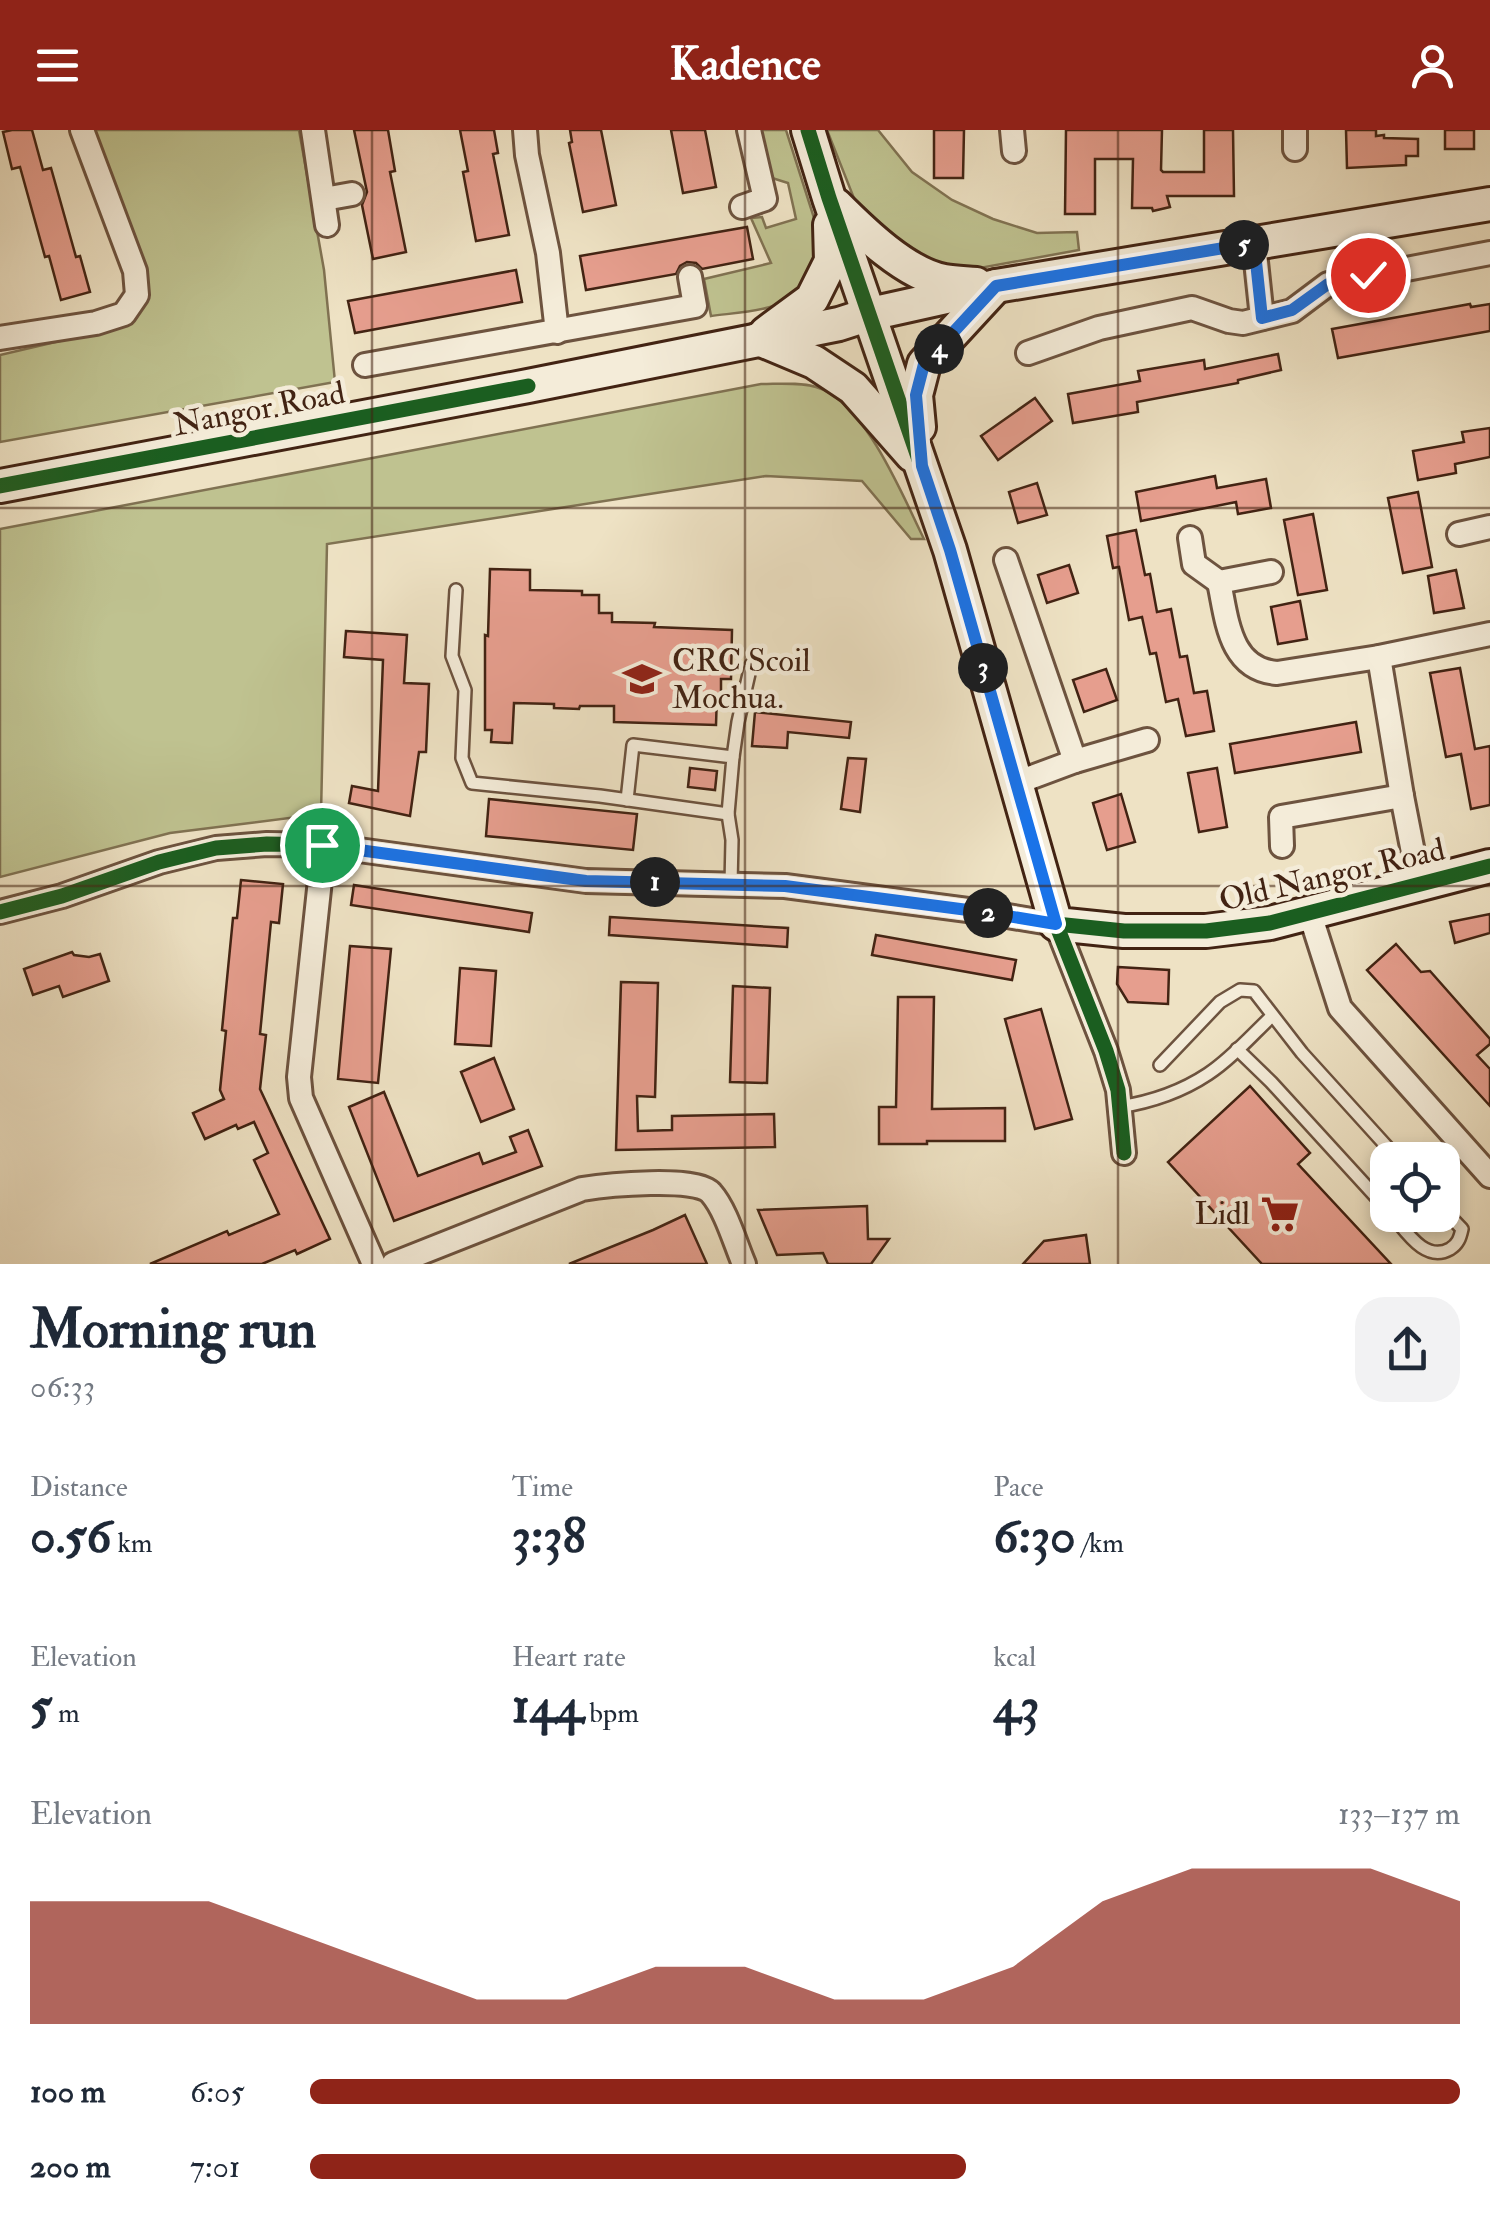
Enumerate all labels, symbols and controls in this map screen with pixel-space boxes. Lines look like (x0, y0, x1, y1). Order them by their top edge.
text: Kadence (670, 37, 820, 93)
icon: menu (30, 38, 85, 93)
icon: person (1405, 38, 1460, 93)
pin: 5 (1219, 220, 1269, 270)
text: 5 (1238, 227, 1250, 262)
pin (1326, 233, 1411, 318)
icon: check (1341, 248, 1396, 303)
pin: 4 (914, 324, 964, 374)
text: 4 (931, 331, 947, 366)
street label: Nangor Road (170, 373, 349, 445)
place label: CRC Scoil Mochua. (672, 641, 811, 718)
pin: 3 (958, 643, 1008, 693)
text: 3 (978, 650, 988, 685)
school or university icon: CRC Scoil Mochua. (621, 658, 663, 700)
pin (280, 803, 365, 888)
icon: arrive (295, 818, 350, 873)
street label: Old Nangor Road (1215, 830, 1449, 920)
pin: 1 (630, 857, 680, 907)
text: 1 (650, 864, 660, 899)
pin: 2 (963, 888, 1013, 938)
text: 2 (981, 895, 995, 930)
map controls (1370, 1142, 1460, 1232)
button: locate (1370, 1142, 1460, 1232)
supermarket icon: Lidl (1259, 1193, 1301, 1235)
place label: Lidl (1195, 1194, 1250, 1234)
text: Morning run (30, 1295, 316, 1364)
button: share (1355, 1297, 1460, 1402)
text: 06:33 (30, 1367, 95, 1407)
text: Distance (30, 1470, 128, 1505)
text: Time (512, 1470, 573, 1505)
text: Pace (993, 1470, 1044, 1505)
text: 0.56 (30, 1505, 112, 1568)
text: 3:38 (512, 1505, 586, 1568)
text: 6:30 (993, 1505, 1076, 1568)
text: km (112, 1526, 153, 1561)
text: /km (1076, 1526, 1124, 1561)
text: Elevation (30, 1640, 137, 1675)
text: Heart rate (512, 1640, 626, 1675)
text: kcal (993, 1640, 1036, 1675)
text: 5 (30, 1675, 52, 1738)
text: 144 (512, 1675, 583, 1738)
text: 43 (993, 1675, 1039, 1738)
text: m (52, 1696, 80, 1731)
text: bpm (583, 1696, 639, 1731)
text: Elevation (30, 1794, 152, 1834)
text: 133–137 m (1338, 1794, 1460, 1834)
text: 100 m (30, 2072, 106, 2112)
text: 6:05 (190, 2072, 245, 2112)
text: 200 m (30, 2147, 111, 2187)
text: 7:01 (190, 2147, 240, 2187)

